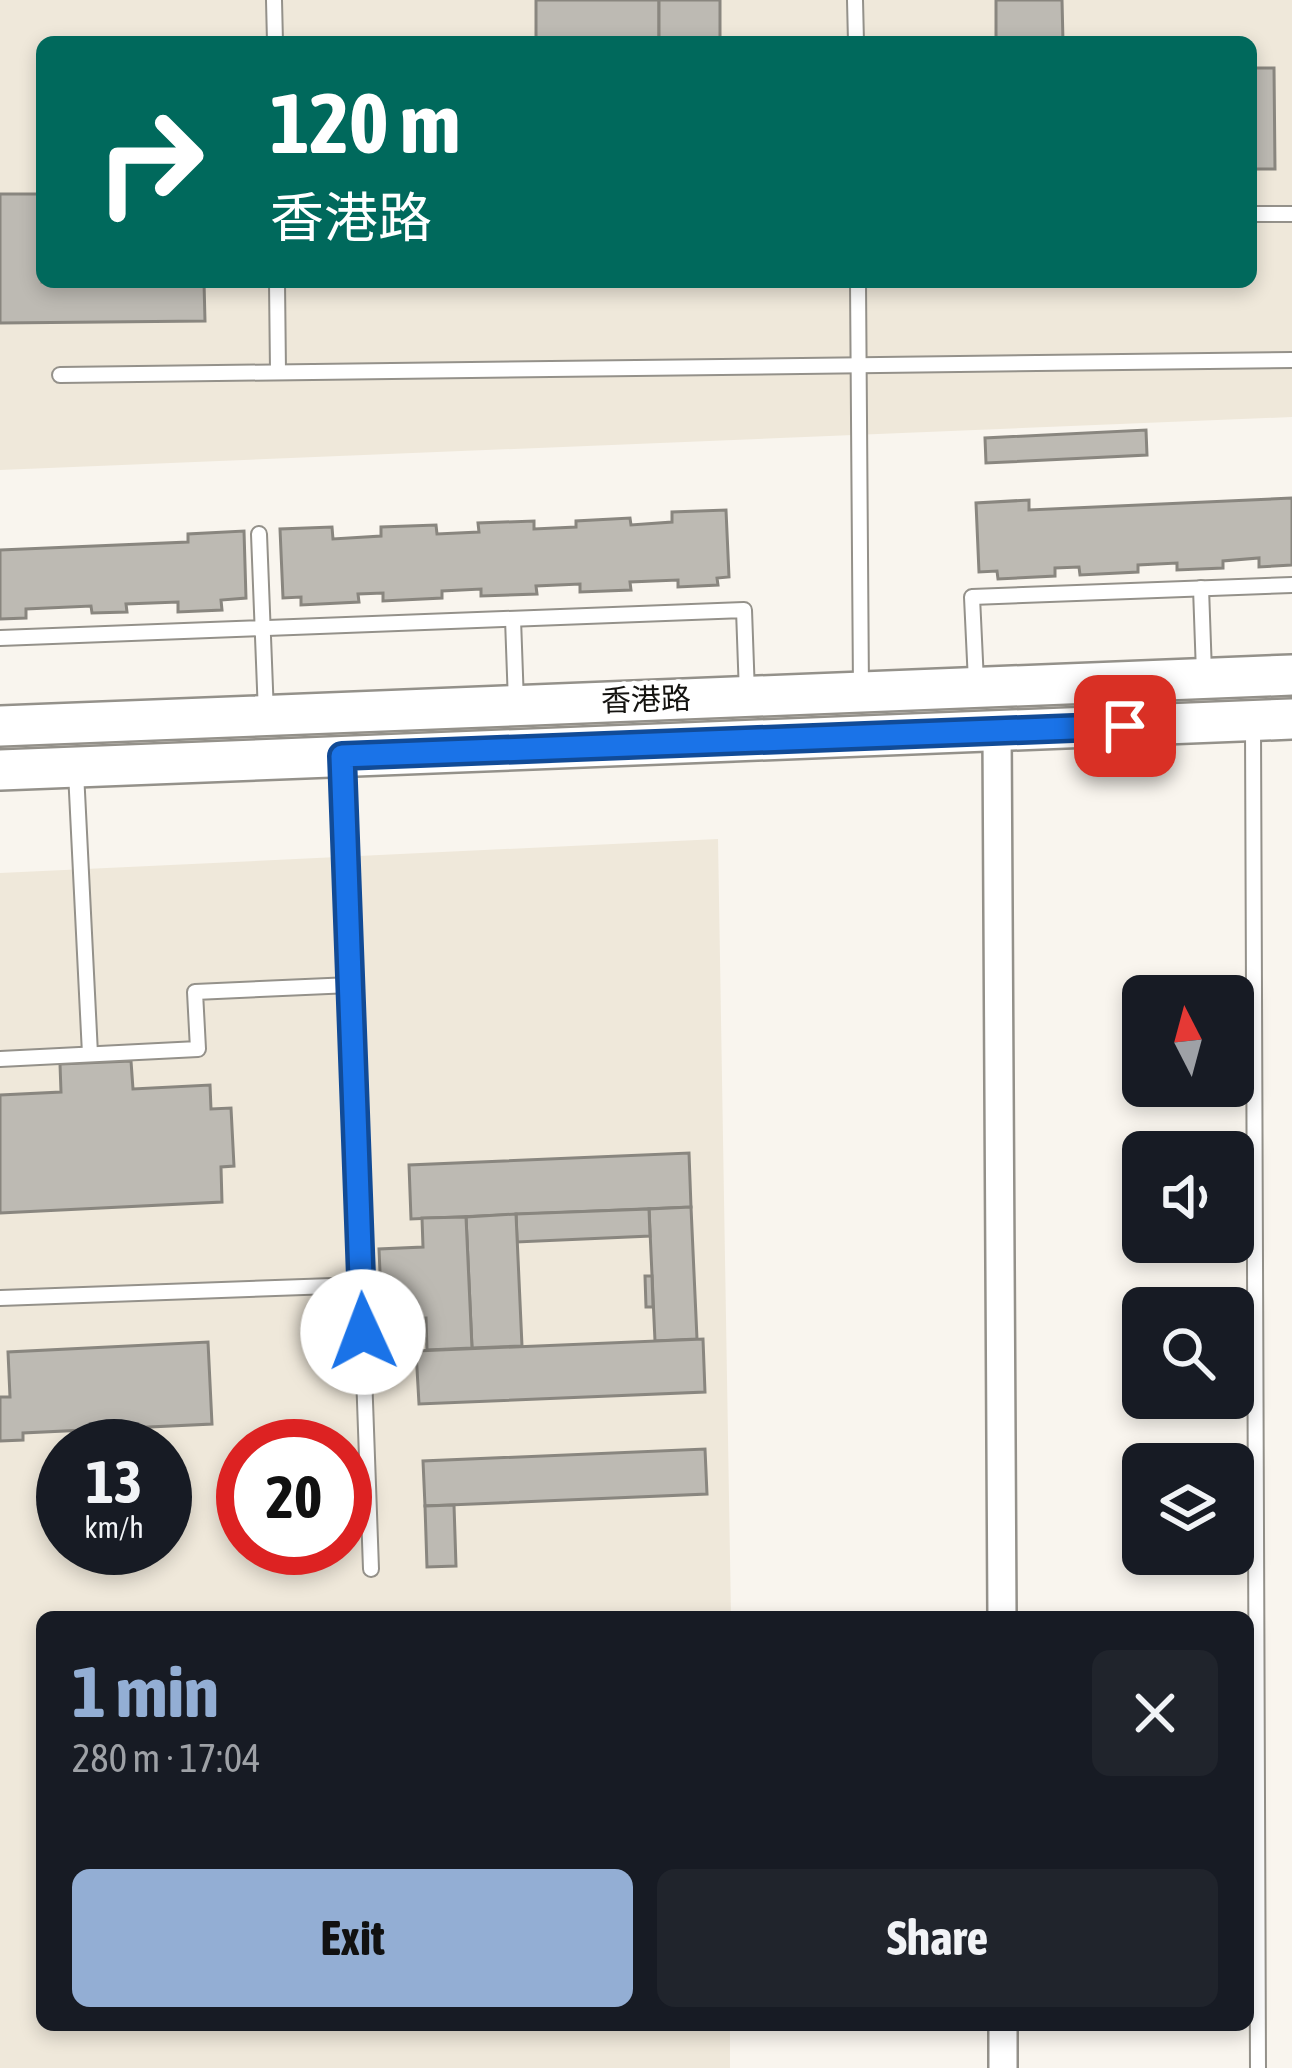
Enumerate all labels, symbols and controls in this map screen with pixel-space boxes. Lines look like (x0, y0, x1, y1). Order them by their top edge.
text: 120 m (270, 75, 460, 171)
icon: right (72, 84, 228, 240)
text: 香港路 (270, 187, 432, 248)
pin (1074, 675, 1176, 777)
street label: 香港路 (600, 680, 692, 718)
icon: arrive (1092, 693, 1158, 759)
north arrow (1122, 975, 1254, 1107)
map controls (1122, 975, 1254, 1575)
button: sound (1122, 1131, 1254, 1263)
position arrow (300, 1269, 426, 1395)
button: search (1122, 1287, 1254, 1419)
speed limit sign: 20 (216, 1419, 372, 1575)
button: layers (1122, 1443, 1254, 1575)
text: 13 (86, 1447, 142, 1516)
text: km/h (84, 1510, 144, 1544)
text: 1 min (72, 1650, 219, 1732)
button: close (1092, 1650, 1218, 1776)
text: 280 m · 17:04 (72, 1736, 261, 1780)
button: Exit (72, 1869, 633, 2007)
button: Share (657, 1869, 1218, 2007)

